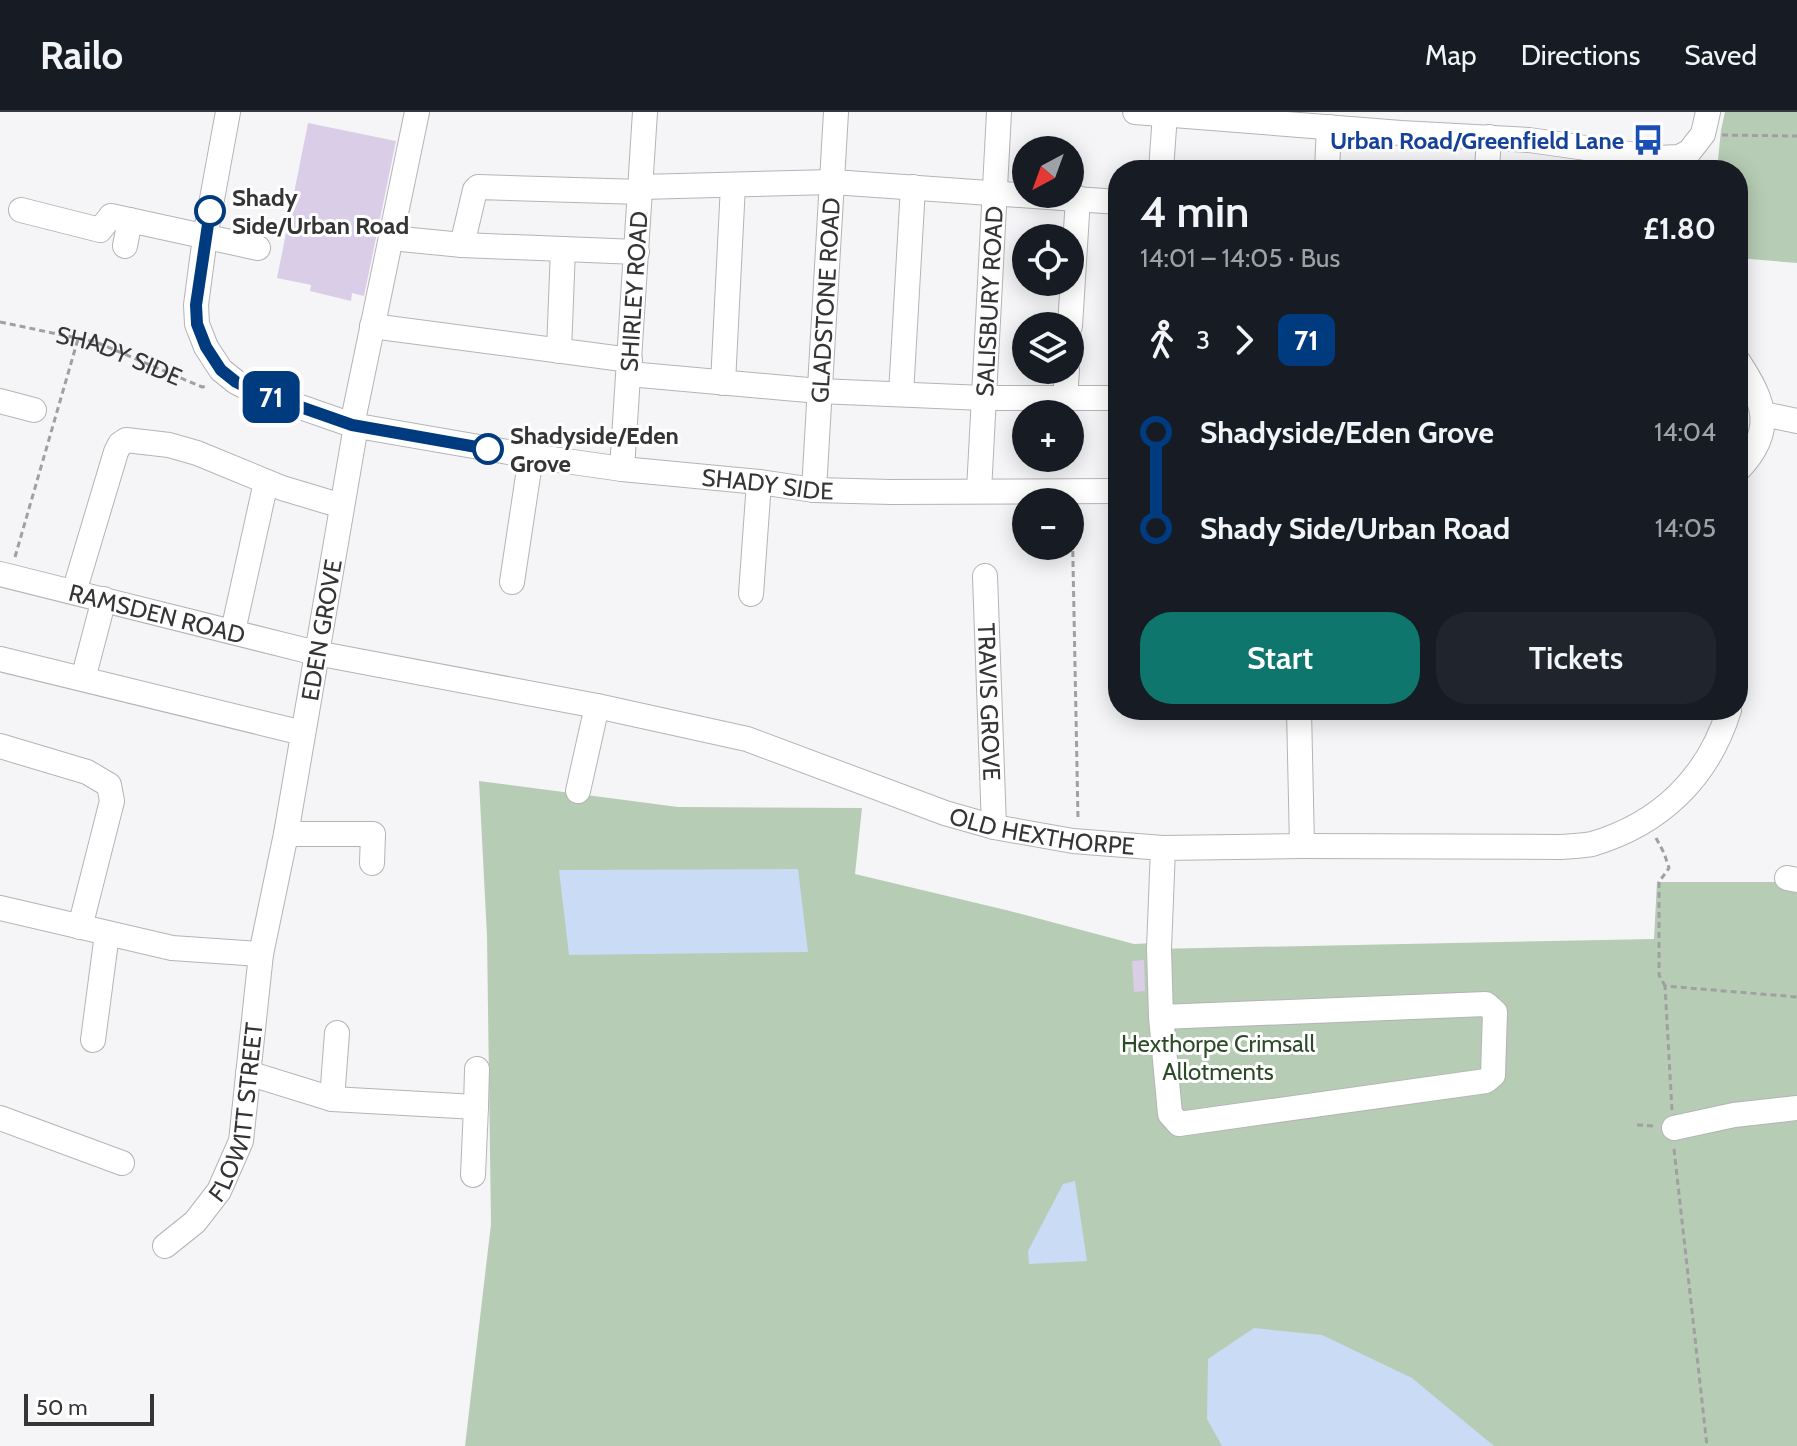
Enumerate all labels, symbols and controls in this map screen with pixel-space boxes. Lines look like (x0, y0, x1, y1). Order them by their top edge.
text: Railo (40, 32, 123, 79)
text: Map (1425, 38, 1477, 72)
text: Directions (1521, 38, 1640, 72)
text: Saved (1684, 38, 1757, 72)
bus stop icon: Urban Road/Greenfield Lane (1631, 123, 1665, 157)
place label: Urban Road/Greenfield Lane (1330, 126, 1624, 155)
north arrow (1012, 136, 1084, 208)
map controls (1012, 136, 1084, 560)
place label: Shady Side/Urban Road (232, 183, 409, 240)
text: 4 min (1140, 185, 1249, 238)
marker: Shady Side/Urban Road (195, 196, 225, 226)
street label: GLADSTONE ROAD (805, 197, 845, 404)
street label: SALISBURY ROAD (970, 205, 1009, 397)
street label: SHIRLEY ROAD (614, 210, 653, 373)
text: £1.80 (1643, 210, 1716, 247)
button: locate (1012, 224, 1084, 296)
text: 14:01 – 14:05 · Bus (1140, 242, 1340, 274)
button: layers (1012, 312, 1084, 384)
icon: walk (1140, 318, 1184, 362)
icon: forward (1222, 318, 1266, 362)
street label: SHADY SIDE (54, 320, 187, 391)
text: 71 (1294, 323, 1319, 357)
text: 3 (1196, 324, 1210, 356)
line badge: 71 (235, 371, 307, 423)
text: 71 (259, 380, 283, 414)
button: + (1012, 400, 1084, 472)
text: Shadyside/Eden Grove (1200, 414, 1494, 451)
text: 14:04 (1654, 416, 1716, 448)
place label: Shadyside/Eden Grove (510, 421, 679, 478)
marker: Shadyside/Eden Grove (473, 434, 503, 464)
street label: SHADY SIDE (701, 462, 834, 505)
button: − (1012, 488, 1084, 560)
text: Shady Side/Urban Road (1200, 510, 1510, 547)
text: 14:05 (1655, 512, 1716, 544)
street label: EDEN GROVE (295, 557, 347, 703)
street label: RAMSDEN ROAD (66, 577, 248, 649)
button: Start (1140, 612, 1420, 704)
button: Tickets (1436, 612, 1716, 704)
street label: TRAVIS GROVE (972, 623, 1007, 781)
street label: OLD HEXTHORPE (946, 801, 1136, 860)
street label: FLOWITT STREET (202, 1021, 268, 1207)
park label: Hexthorpe Crimsall Allotments (1121, 1029, 1315, 1086)
scale bar (24, 1390, 154, 1426)
text: 50 m (36, 1394, 88, 1421)

